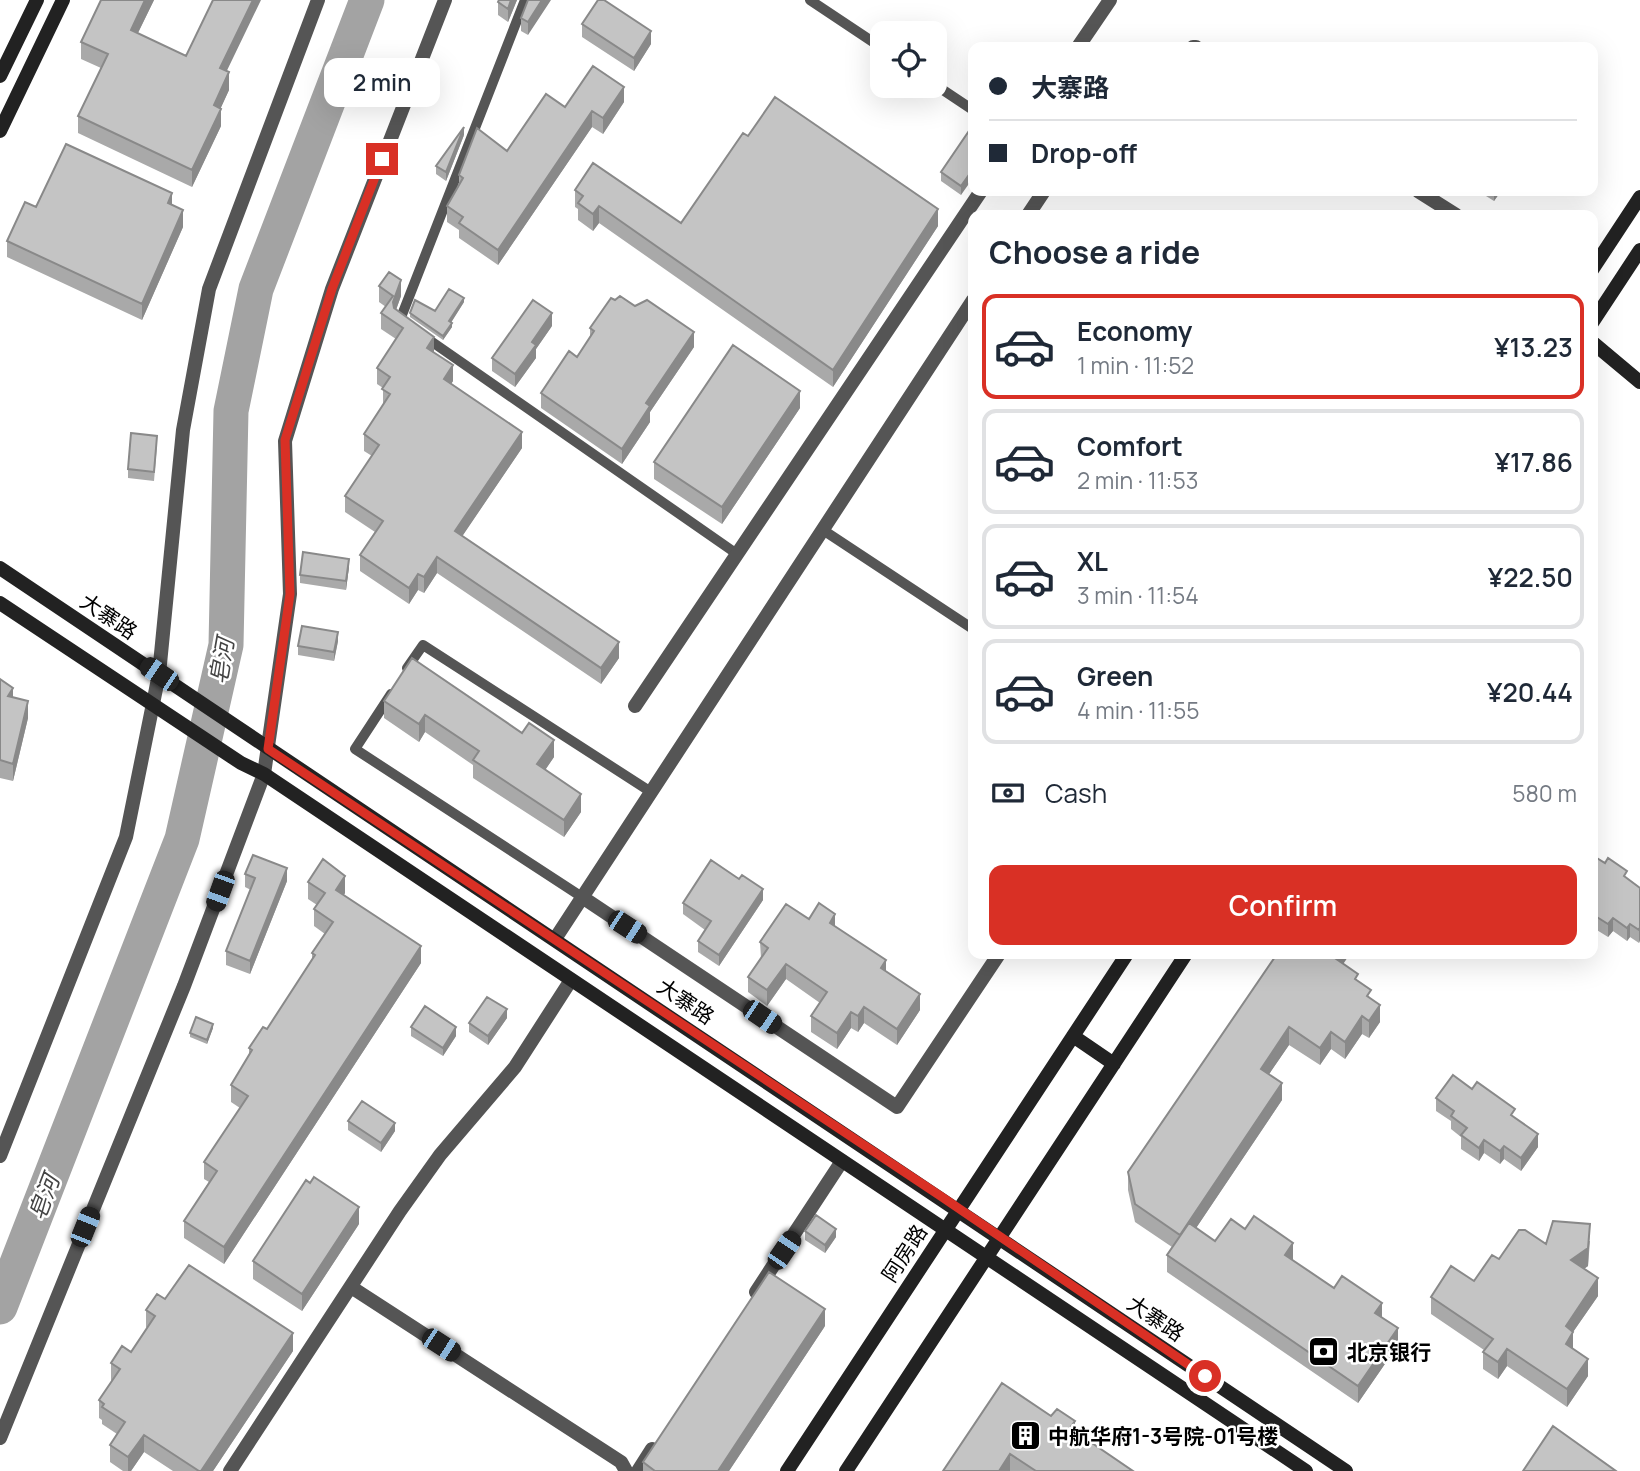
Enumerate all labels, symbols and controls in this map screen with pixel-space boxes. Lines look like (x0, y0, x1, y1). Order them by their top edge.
map controls (870, 21, 947, 98)
button: locate (870, 21, 947, 98)
callout: 2 min (324, 58, 440, 106)
text: 2 min (353, 66, 411, 98)
text: 大寨路 (1031, 69, 1109, 105)
text: Drop-off (1031, 135, 1137, 171)
route end (366, 143, 398, 175)
text: Choose a ride (989, 230, 1200, 274)
text: Economy (1077, 313, 1192, 349)
icon: car (993, 315, 1056, 378)
text: ¥13.23 (1494, 329, 1573, 365)
text: 1 min · 11:52 (1077, 349, 1194, 381)
text: Comfort (1077, 428, 1183, 464)
icon: car (993, 430, 1056, 493)
text: ¥17.86 (1495, 444, 1573, 480)
text: 2 min · 11:53 (1077, 464, 1198, 496)
text: XL (1077, 543, 1108, 579)
icon: car (993, 545, 1056, 608)
text: ¥22.50 (1488, 559, 1573, 595)
text: 3 min · 11:54 (1077, 579, 1199, 611)
street label: 大寨路 (75, 587, 143, 645)
water label: 皂河 (201, 632, 241, 686)
car (136, 654, 183, 694)
text: Green (1077, 658, 1153, 694)
icon: car (993, 660, 1056, 723)
text: ¥20.44 (1487, 674, 1573, 710)
text: 4 min · 11:55 (1077, 694, 1200, 726)
icon: cash (989, 774, 1027, 812)
text: Cash (1045, 775, 1107, 811)
text: 580 m (1512, 777, 1577, 809)
button: Confirm (989, 865, 1577, 945)
car (203, 868, 238, 914)
car (604, 907, 651, 947)
street label: 大寨路 (652, 972, 720, 1030)
car (739, 997, 786, 1037)
water label: 皂河 (20, 1166, 68, 1224)
car (68, 1204, 103, 1250)
street label: 阿房路 (875, 1219, 933, 1287)
car (764, 1227, 805, 1273)
street label: 大寨路 (1122, 1289, 1190, 1347)
car (418, 1325, 465, 1365)
bank icon: 北京银行 (1307, 1335, 1341, 1369)
place label: 北京银行 (1347, 1338, 1431, 1366)
route start (1189, 1360, 1221, 1392)
building icon: 中航华府1-3号院-01号楼 (1008, 1419, 1042, 1453)
place label: 中航华府1-3号院-01号楼 (1048, 1422, 1278, 1450)

